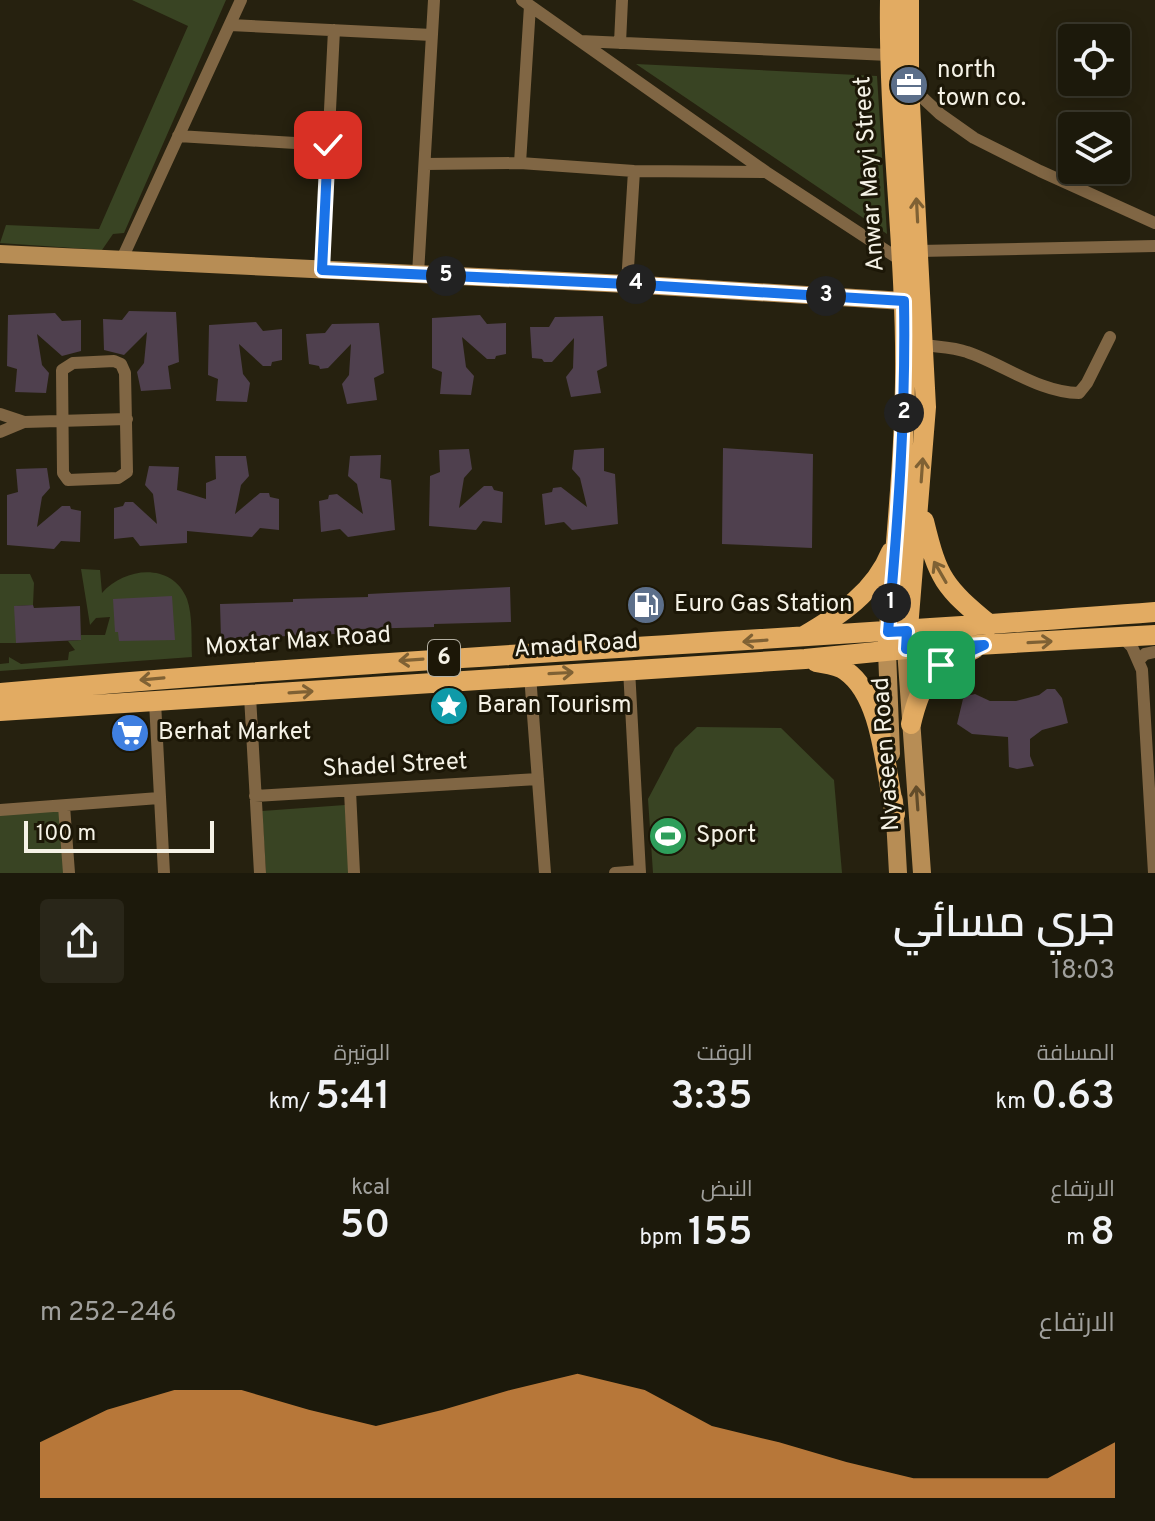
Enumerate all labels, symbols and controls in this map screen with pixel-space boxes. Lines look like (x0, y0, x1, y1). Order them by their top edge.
map controls (1058, 24, 1130, 184)
button: locate (1058, 24, 1130, 96)
place label: north town co. (937, 56, 1026, 114)
office icon: north town co. (888, 64, 930, 106)
street label: Anwar Mayi Street (848, 75, 892, 273)
pin (294, 111, 362, 179)
button: layers (1058, 112, 1130, 184)
icon: check (306, 123, 350, 167)
one-way arrow (909, 197, 924, 224)
pin: 5 (426, 256, 466, 296)
text: 5 (439, 262, 453, 289)
pin: 4 (616, 264, 656, 304)
text: 4 (629, 270, 643, 297)
pin: 3 (806, 276, 846, 316)
text: 3 (819, 282, 833, 309)
pin: 2 (884, 393, 924, 433)
text: 2 (897, 399, 911, 426)
one-way arrow (915, 457, 930, 484)
one-way arrow (932, 561, 947, 585)
pin: 1 (871, 583, 911, 623)
fuel station icon: Euro Gas Station (625, 584, 667, 626)
text: 1 (887, 589, 895, 616)
place label: Euro Gas Station (674, 590, 853, 620)
street label: Moxtar Max Road (204, 621, 392, 663)
street label: Amad Road (513, 627, 639, 665)
pin (907, 631, 975, 699)
one-way arrow (742, 634, 769, 649)
one-way arrow (1026, 634, 1053, 649)
road number: 6 (428, 640, 460, 676)
icon: arrive (919, 643, 963, 687)
one-way arrow (398, 653, 425, 668)
one-way arrow (547, 665, 574, 680)
one-way arrow (139, 672, 166, 687)
street label: Nyaseen Road (867, 676, 907, 832)
one-way arrow (287, 684, 314, 699)
place icon: Baran Tourism (428, 685, 470, 727)
place label: Baran Tourism (477, 691, 632, 721)
supermarket icon: Berhat Market (109, 712, 151, 754)
place label: Berhat Market (158, 718, 311, 748)
street label: Shadel Street (322, 747, 468, 785)
one-way arrow (909, 785, 924, 812)
sports icon: Sport (647, 815, 689, 857)
scale bar (24, 817, 214, 853)
text: 100 m (36, 821, 96, 848)
place label: Sport (696, 821, 756, 851)
text: جري مسائي (893, 897, 1115, 953)
button: share (40, 899, 124, 983)
text: 18:03 (1051, 955, 1115, 988)
text: الوتيرة (334, 1041, 390, 1068)
text: الوقت (697, 1041, 753, 1068)
text: المسافة (1037, 1041, 1115, 1068)
text: 5:41 (315, 1073, 390, 1123)
text: 3:35 (671, 1073, 753, 1123)
text: 0.63 (1031, 1073, 1115, 1123)
text: /km (269, 1089, 315, 1116)
text: km (995, 1089, 1031, 1116)
text: kcal (351, 1175, 390, 1202)
text: النبض (701, 1177, 753, 1204)
text: الارتفاع (1051, 1177, 1115, 1204)
text: 50 (340, 1202, 390, 1252)
text: 155 (688, 1209, 753, 1259)
text: 8 (1090, 1209, 1115, 1259)
text: bpm (640, 1225, 688, 1252)
text: m (1066, 1225, 1090, 1252)
text: 246–252 m (40, 1297, 177, 1330)
text: الارتفاع (1039, 1308, 1115, 1341)

